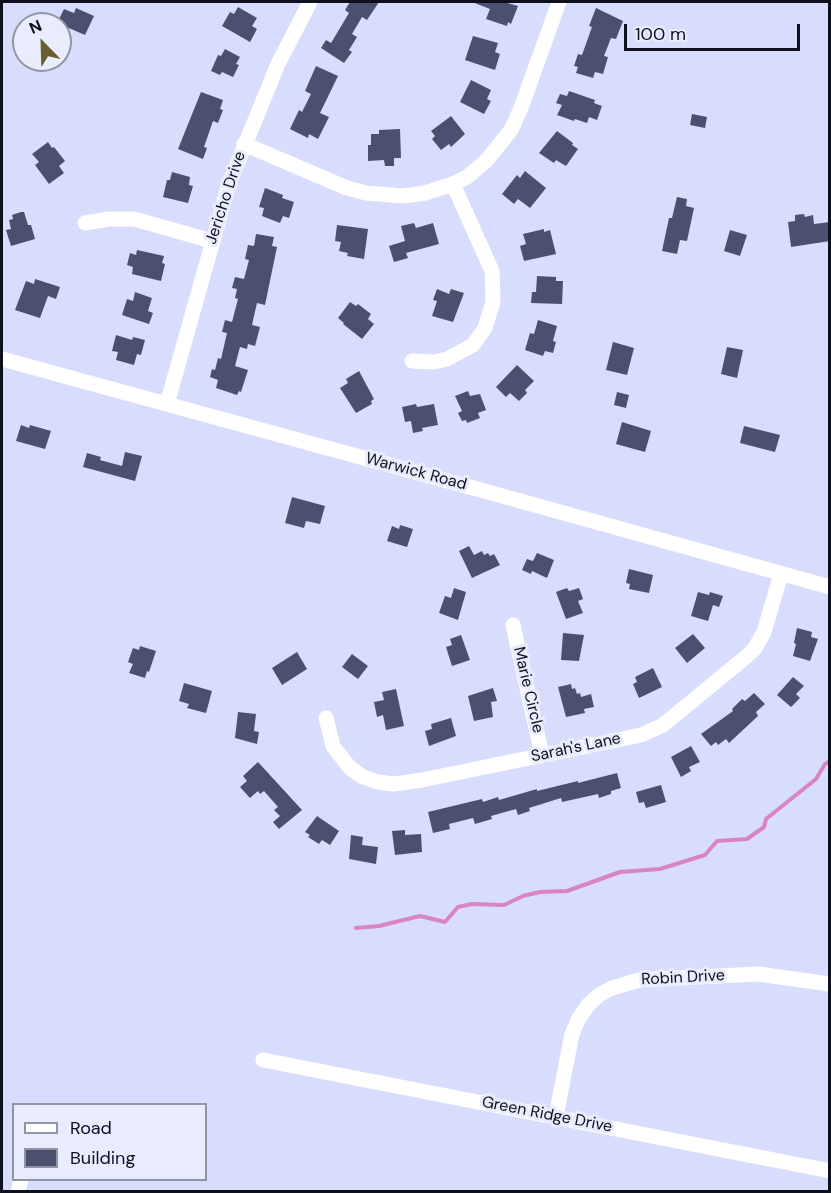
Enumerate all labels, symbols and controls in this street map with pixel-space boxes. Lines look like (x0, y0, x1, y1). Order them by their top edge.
north arrow (12, 12, 72, 72)
scale bar (627, 12, 802, 50)
text: N (26, 15, 45, 39)
text: 100 m (635, 22, 686, 46)
street label: Jericho Drive (202, 149, 250, 247)
street label: Warwick Road (363, 449, 469, 495)
street label: Marie Circle (509, 645, 547, 735)
street label: Sarah's Lane (529, 729, 623, 767)
street label: Robin Drive (641, 966, 725, 990)
street label: Green Ridge Drive (480, 1093, 614, 1137)
legend (12, 1103, 207, 1181)
text: Road (70, 1116, 112, 1140)
text: Building (70, 1146, 135, 1170)

